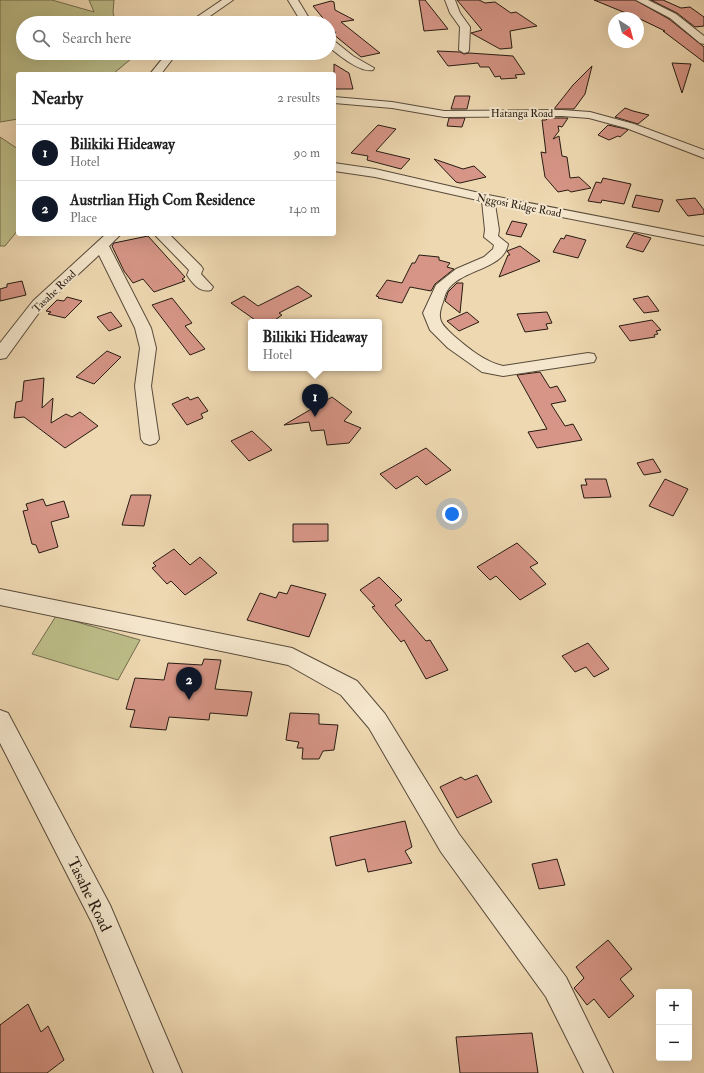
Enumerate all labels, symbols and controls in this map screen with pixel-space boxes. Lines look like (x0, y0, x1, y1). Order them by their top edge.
north arrow (608, 12, 644, 48)
search box (16, 16, 336, 60)
icon: search (30, 27, 52, 49)
text: Search here (62, 29, 131, 48)
text: Nearby (32, 88, 83, 109)
text: 2 results (277, 90, 320, 106)
street label: Hatanga Road (491, 107, 554, 120)
text: Bilikiki Hideaway (70, 135, 175, 154)
text: 1 (43, 145, 47, 161)
text: 90 m (294, 145, 320, 161)
text: Hotel (70, 154, 100, 170)
text: Austrlian High Com Residence (70, 191, 255, 210)
street label: Nggosi Ridge Road (475, 191, 563, 220)
text: 2 (42, 201, 48, 217)
text: 140 m (289, 201, 320, 217)
text: Place (70, 210, 97, 226)
street label: Tasahe Road (30, 267, 79, 315)
popup (248, 319, 382, 371)
text: Bilikiki Hideaway (263, 328, 367, 347)
text: Hotel (263, 347, 292, 363)
pin: 1 (302, 384, 328, 417)
your location (442, 504, 462, 524)
pin: 2 (176, 667, 202, 700)
street label: Tasahe Road (62, 854, 116, 935)
map controls (656, 989, 692, 1061)
button: + (656, 989, 692, 1025)
button: − (656, 1025, 692, 1061)

